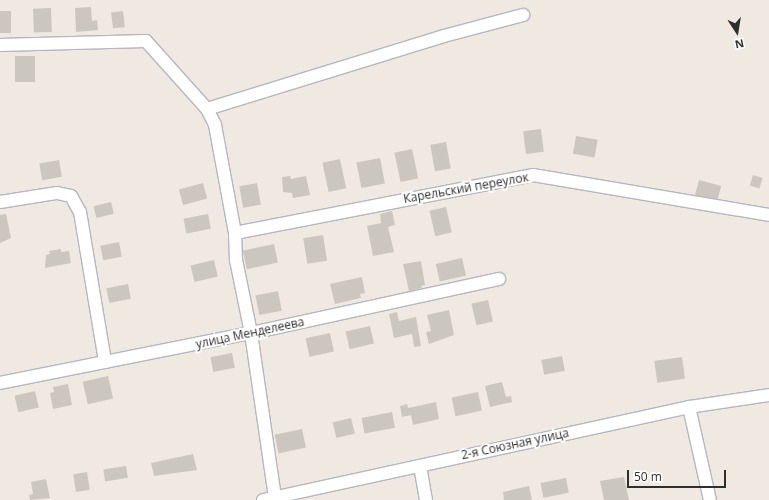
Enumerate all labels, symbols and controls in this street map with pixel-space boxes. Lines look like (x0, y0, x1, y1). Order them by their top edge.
north arrow (717, 12, 757, 52)
text: N (734, 36, 746, 52)
street label: Карельский переулок (402, 170, 530, 206)
street label: улица Менделеева (194, 314, 306, 352)
street label: 2-я Союзная улица (460, 426, 570, 462)
scale bar (629, 462, 728, 488)
text: 50 m (634, 468, 662, 485)

